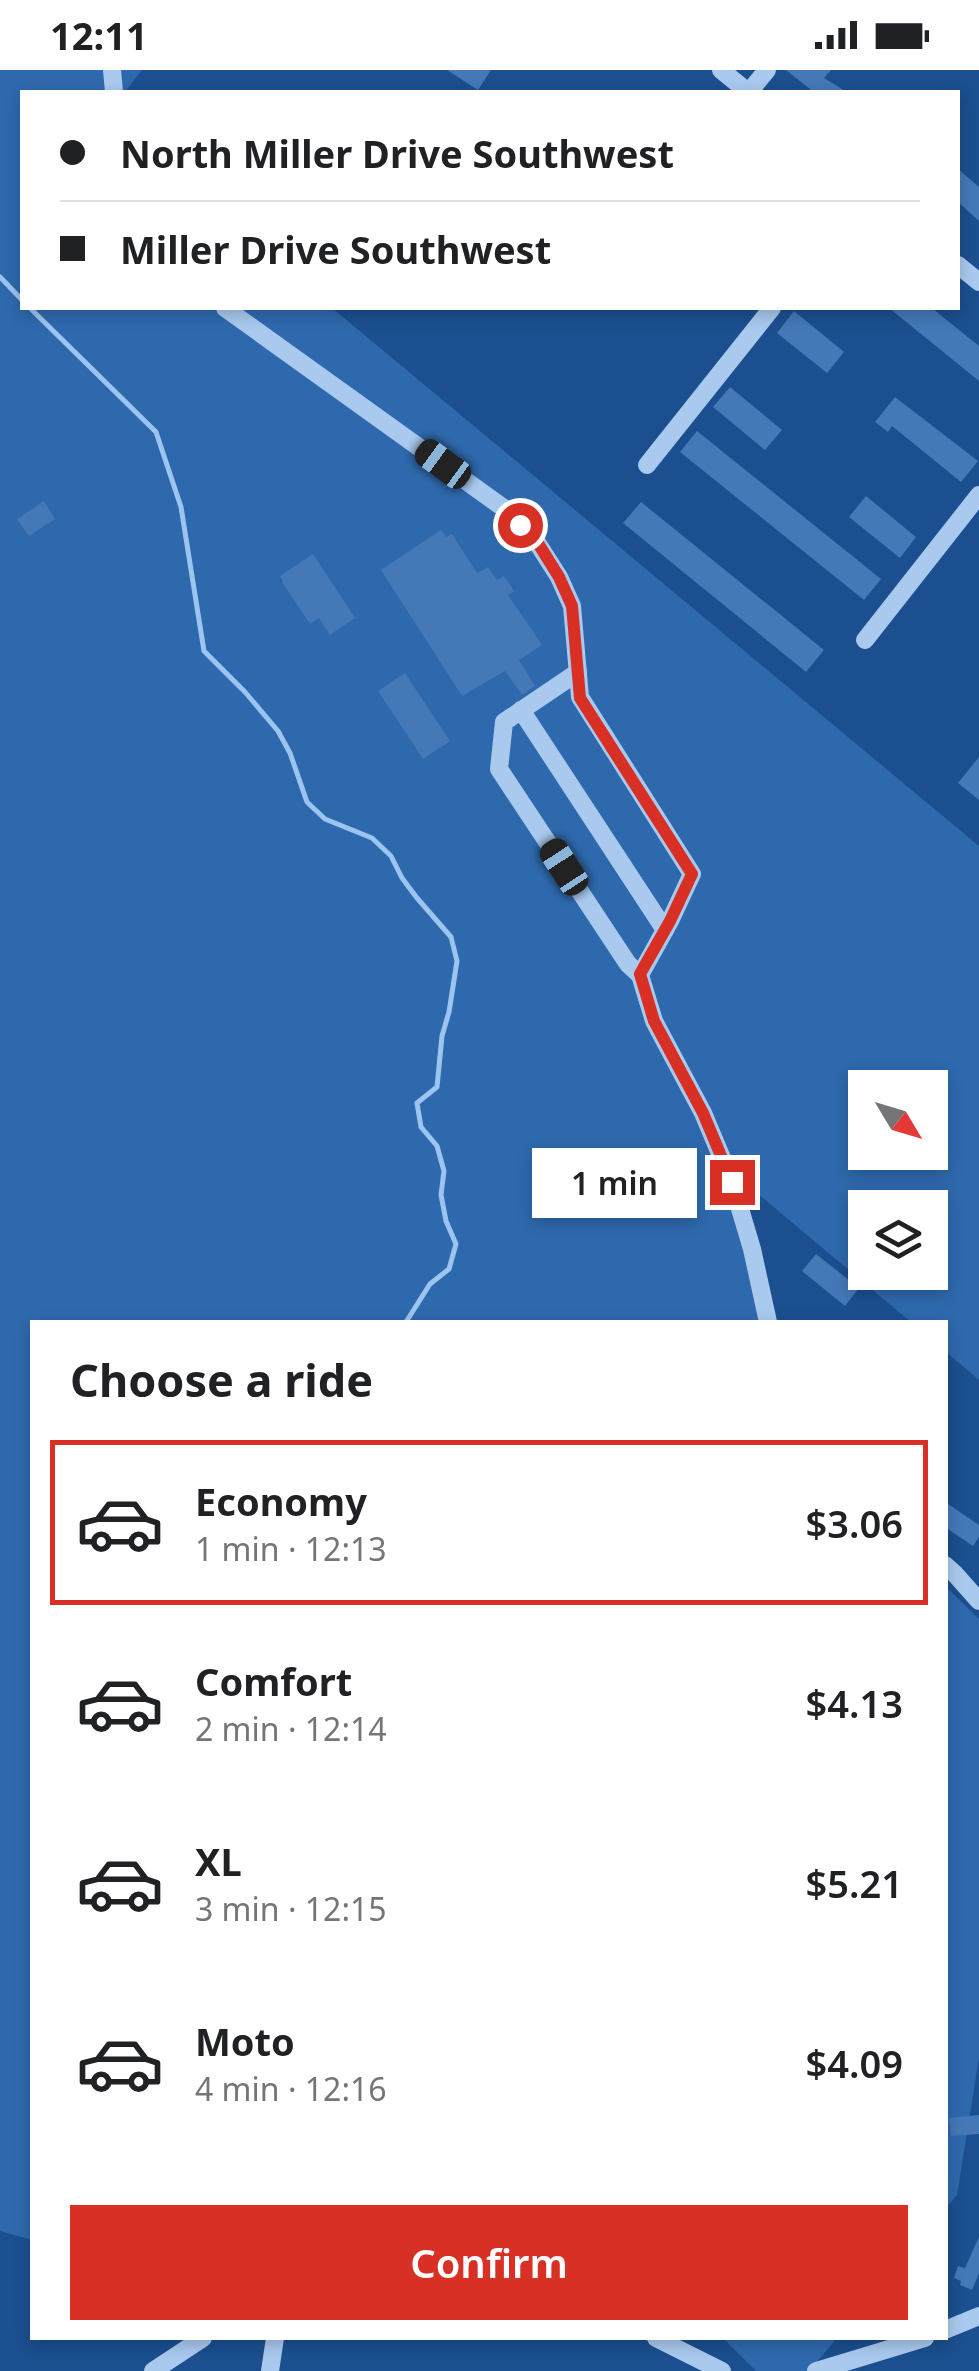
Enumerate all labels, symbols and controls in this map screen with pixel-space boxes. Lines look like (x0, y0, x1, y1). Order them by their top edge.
text: 12:11 (50, 9, 148, 61)
text: North Miller Drive Southwest (120, 127, 674, 179)
text: Miller Drive Southwest (120, 223, 551, 275)
car (410, 434, 476, 494)
route start (498, 503, 543, 548)
car (535, 834, 593, 900)
north arrow (848, 1070, 948, 1170)
map controls (848, 1070, 948, 1290)
callout: 1 min (532, 1147, 697, 1217)
route end (710, 1160, 755, 1205)
text: 1 min (571, 1161, 658, 1204)
button: layers (848, 1190, 948, 1290)
text: Choose a ride (70, 1349, 373, 1410)
text: Economy (195, 1475, 367, 1527)
icon: car (75, 1478, 165, 1568)
text: $3.06 (806, 1497, 903, 1549)
text: 1 min · 12:13 (195, 1527, 387, 1570)
text: Comfort (195, 1655, 352, 1707)
icon: car (75, 1658, 165, 1748)
text: $4.13 (806, 1677, 903, 1729)
text: 2 min · 12:14 (195, 1707, 387, 1750)
text: XL (195, 1835, 242, 1887)
icon: car (75, 1838, 165, 1928)
text: $5.21 (806, 1857, 903, 1909)
text: 3 min · 12:15 (195, 1887, 387, 1930)
text: Moto (195, 2015, 295, 2067)
icon: car (75, 2018, 165, 2108)
text: $4.09 (806, 2037, 903, 2089)
text: 4 min · 12:16 (195, 2067, 387, 2110)
button: Confirm (70, 2205, 908, 2320)

